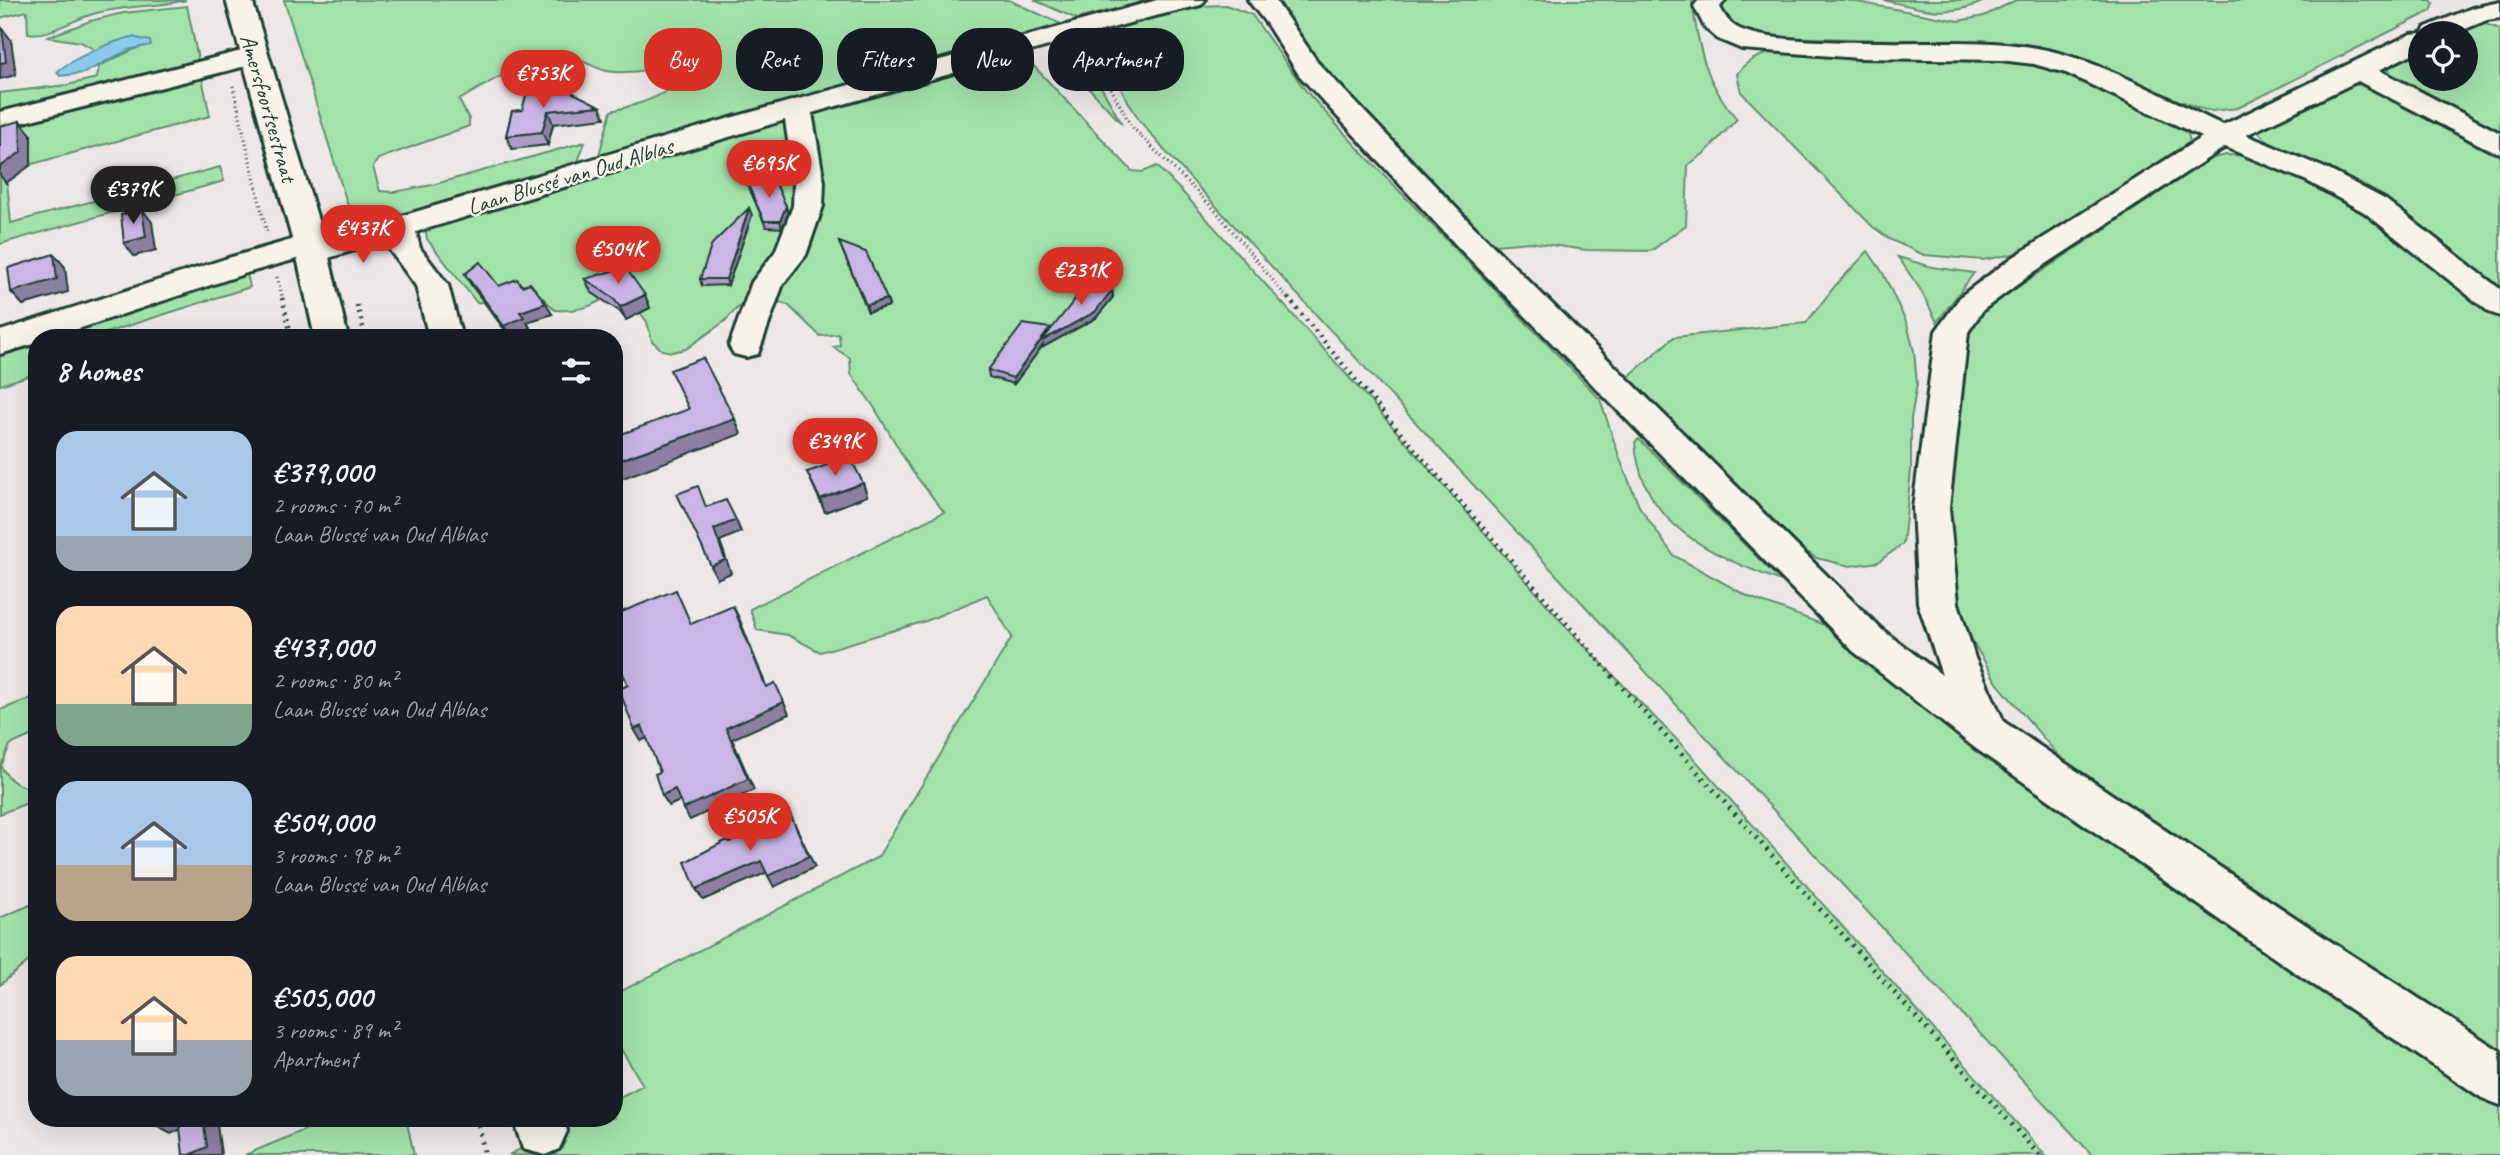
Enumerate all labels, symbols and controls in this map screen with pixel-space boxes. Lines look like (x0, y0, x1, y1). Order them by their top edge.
map controls (2408, 21, 2478, 91)
button: locate (2408, 21, 2478, 91)
chip: Buy (644, 28, 722, 91)
chip: Rent (736, 28, 823, 91)
chip: Filters (837, 28, 937, 91)
chip: New (951, 28, 1034, 91)
chip: Apartment (1048, 28, 1184, 91)
street label: Amersfoortsestraat (234, 31, 304, 188)
pin: €753K (494, 50, 592, 110)
text: €753K (517, 58, 569, 87)
street label: Laan Blussé van Oud Alblas (464, 131, 678, 221)
pin: €695K (720, 140, 818, 200)
text: €695K (743, 148, 795, 177)
pin: €379K (84, 166, 182, 226)
text: €379K (107, 174, 159, 203)
pin: €437K (314, 205, 412, 265)
text: €437K (337, 213, 390, 242)
pin: €504K (569, 226, 667, 286)
text: €504K (592, 234, 644, 263)
pin: €231K (1032, 247, 1130, 307)
text: €231K (1054, 255, 1108, 284)
text: 8 homes (56, 352, 141, 390)
icon: filters (557, 352, 595, 390)
pin: €349K (786, 419, 884, 478)
text: €349K (809, 426, 861, 455)
text: €379,000 (273, 453, 373, 491)
icon: home (112, 459, 196, 543)
text: 2 rooms · 70 m² (273, 491, 397, 520)
text: Laan Blussé van Oud Alblas (273, 520, 486, 549)
text: €437,000 (273, 628, 373, 666)
icon: home (112, 634, 196, 718)
text: 2 rooms · 80 m² (273, 666, 397, 695)
text: Laan Blussé van Oud Alblas (273, 695, 486, 724)
pin: €505K (701, 794, 799, 853)
text: €505K (724, 801, 776, 830)
text: €504,000 (273, 803, 373, 841)
icon: home (112, 809, 196, 893)
text: 3 rooms · 98 m² (273, 841, 397, 870)
text: Laan Blussé van Oud Alblas (273, 870, 486, 899)
text: €505,000 (273, 978, 372, 1016)
icon: home (112, 984, 196, 1068)
text: 3 rooms · 89 m² (273, 1016, 397, 1045)
text: Apartment (273, 1045, 358, 1074)

